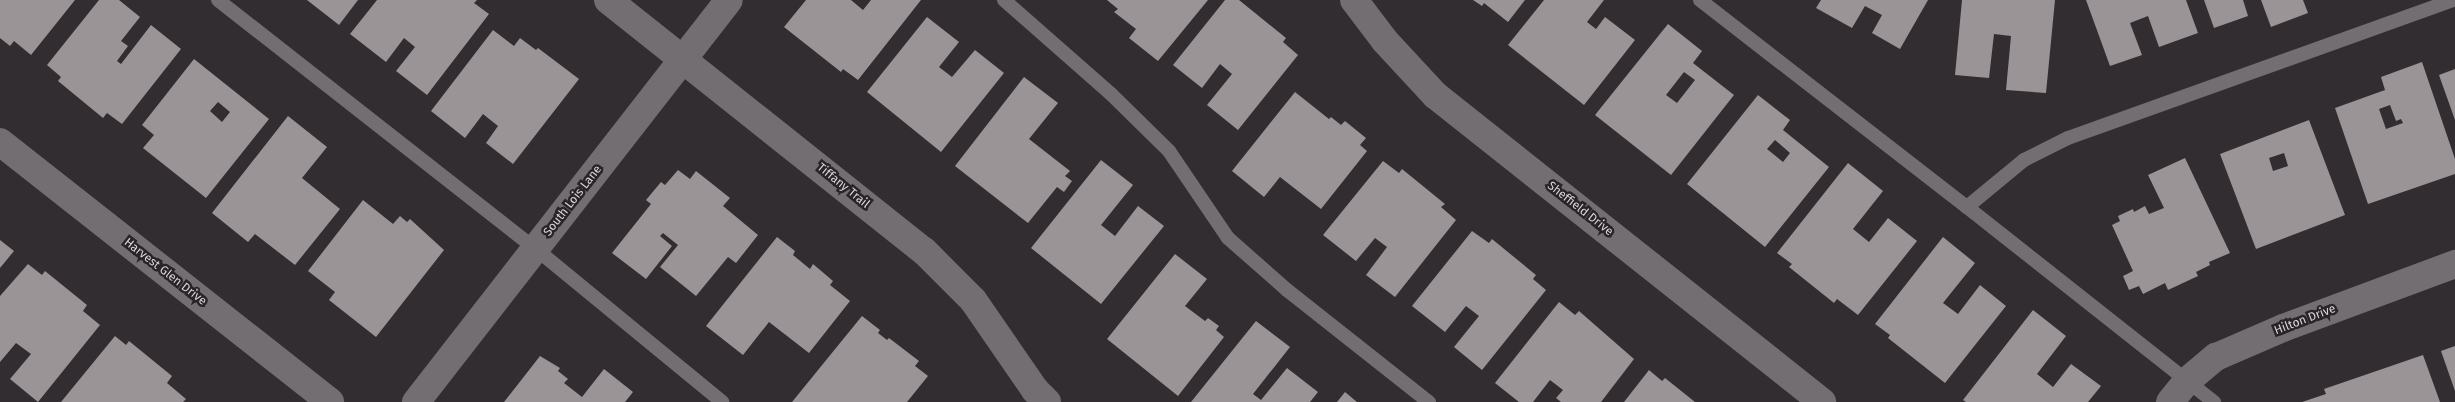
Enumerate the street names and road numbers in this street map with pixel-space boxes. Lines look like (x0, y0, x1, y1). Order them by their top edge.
street label: Tiffany Trail (814, 160, 872, 212)
street label: South Lois Lane (541, 163, 605, 239)
street label: Sheffield Drive (1544, 179, 1616, 239)
street label: Harvest Glen Drive (121, 235, 209, 309)
street label: Hilton Drive (2272, 302, 2338, 338)

